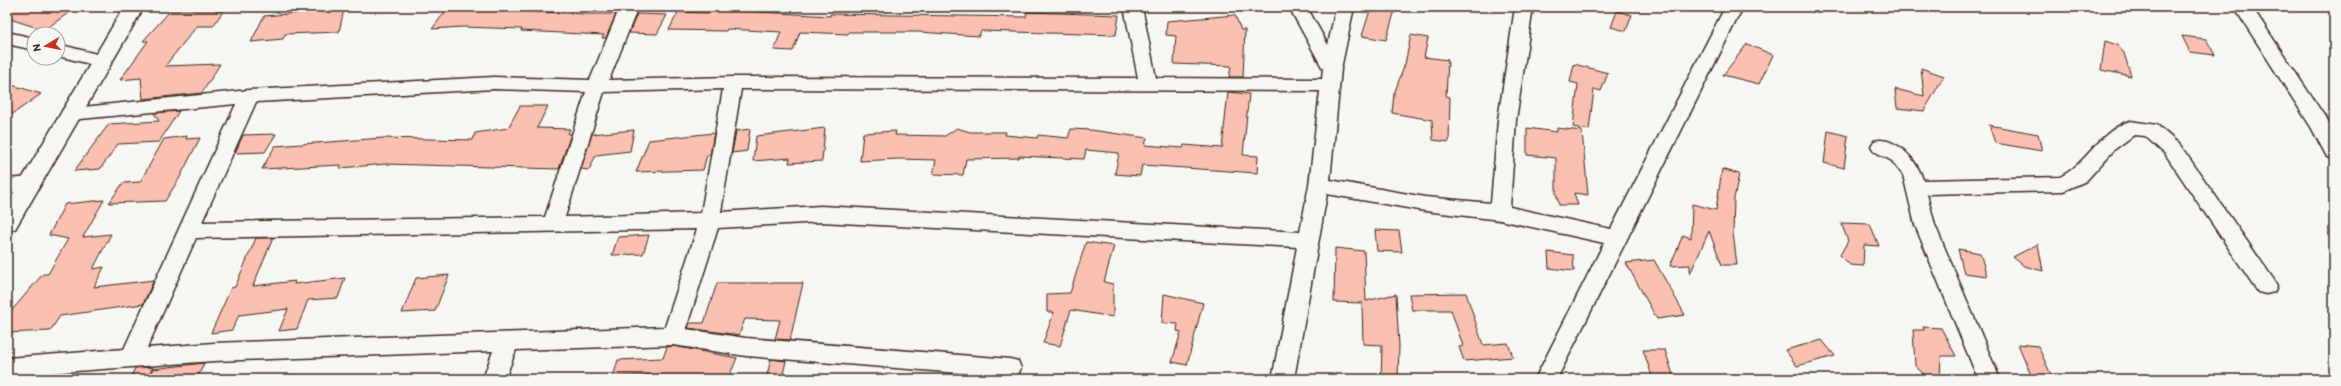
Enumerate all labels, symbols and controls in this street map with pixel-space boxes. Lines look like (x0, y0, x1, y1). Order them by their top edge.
north arrow (26, 26, 66, 66)
text: N (30, 43, 44, 52)

